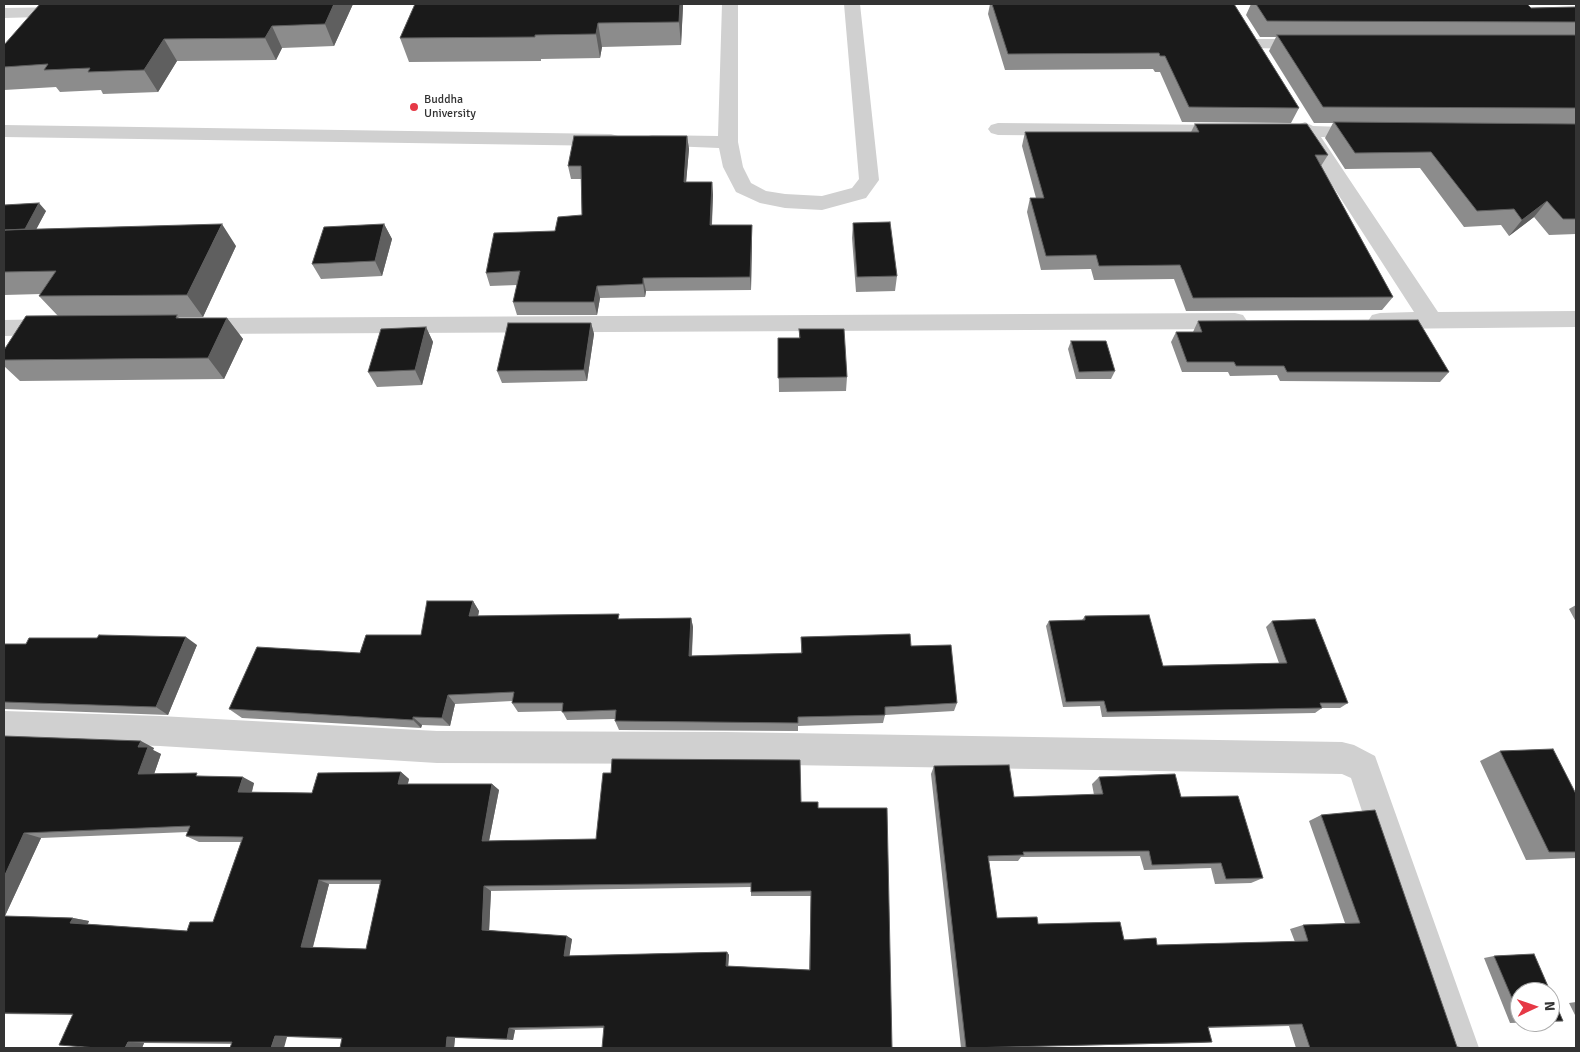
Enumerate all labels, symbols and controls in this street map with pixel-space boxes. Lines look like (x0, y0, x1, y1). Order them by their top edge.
place label: Buddha University (424, 93, 476, 121)
marker: Buddha University (408, 101, 420, 113)
north arrow (1510, 982, 1560, 1032)
text: N (1541, 1001, 1558, 1012)

